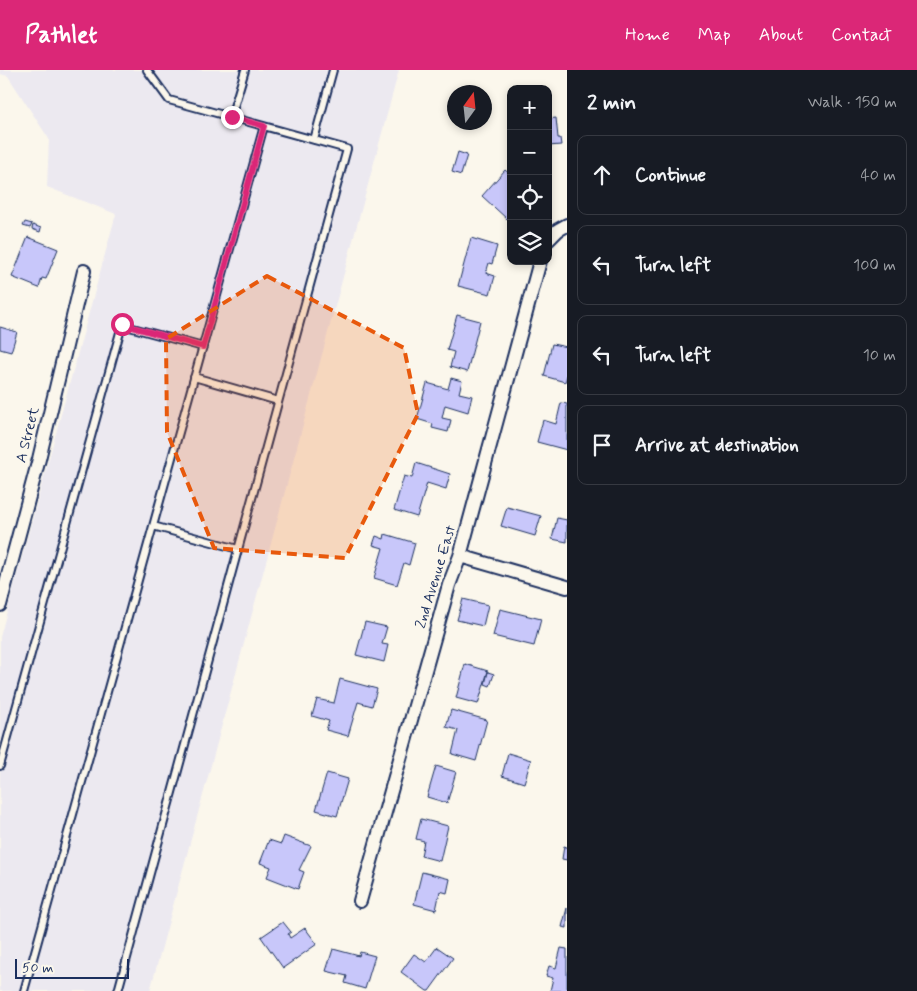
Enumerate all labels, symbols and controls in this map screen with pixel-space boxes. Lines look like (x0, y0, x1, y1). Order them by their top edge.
text: Pathlet (25, 20, 97, 51)
text: Home (625, 23, 670, 47)
text: Map (698, 23, 731, 47)
text: About (759, 23, 803, 47)
text: Contact (831, 23, 892, 47)
north arrow (447, 85, 492, 130)
map controls (507, 85, 552, 265)
button: + (507, 85, 552, 130)
text: 2 min (587, 89, 636, 117)
text: Walk · 150 m (808, 92, 897, 113)
route end (221, 106, 244, 129)
button: − (507, 130, 552, 175)
icon: ahead (588, 161, 616, 189)
text: Continue (635, 163, 706, 188)
text: 40 m (860, 165, 896, 186)
button: locate (507, 175, 552, 220)
button: layers (507, 220, 552, 265)
icon: left (588, 251, 616, 279)
text: Turn left (635, 253, 711, 278)
text: 100 m (853, 255, 896, 276)
route start (111, 313, 134, 336)
icon: left (588, 341, 616, 369)
text: Turn left (635, 343, 711, 368)
text: 10 m (863, 345, 896, 366)
street label: A Street (11, 405, 45, 465)
icon: arrive (588, 431, 616, 459)
text: Arrive at destination (635, 433, 799, 458)
street label: 2nd Avenue East (411, 522, 461, 631)
scale bar (15, 956, 129, 979)
text: 50 m (22, 959, 53, 977)

